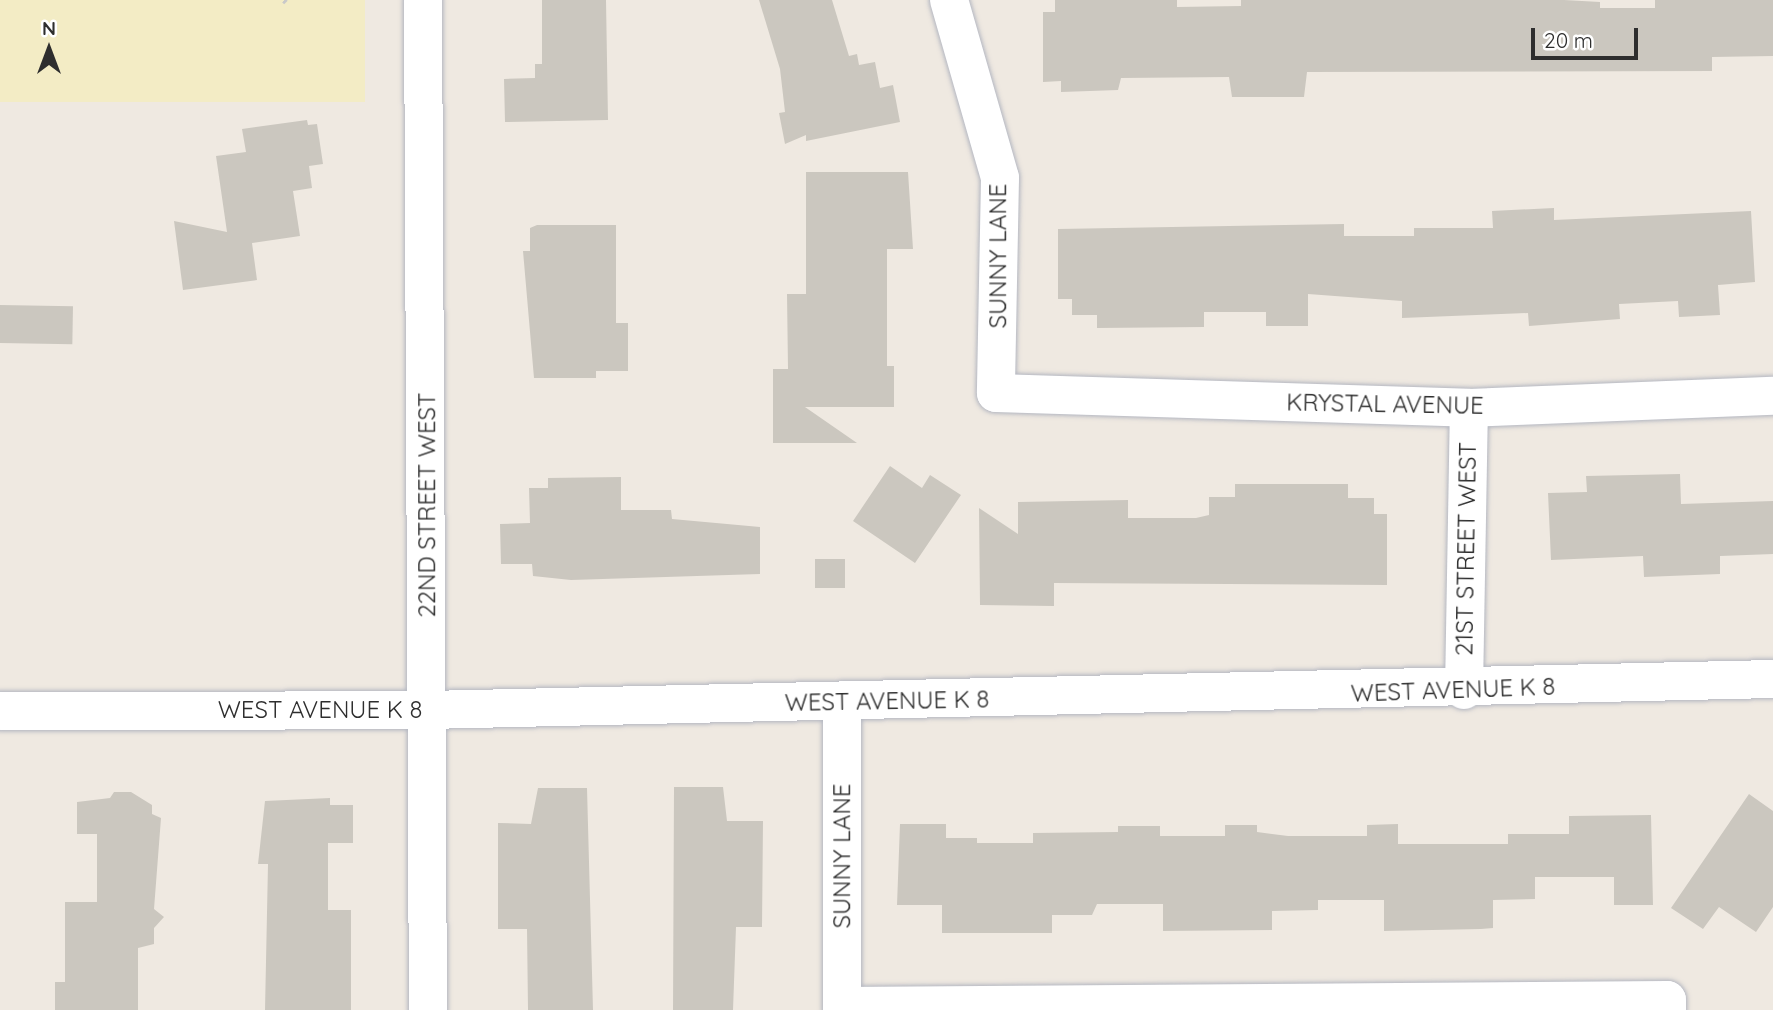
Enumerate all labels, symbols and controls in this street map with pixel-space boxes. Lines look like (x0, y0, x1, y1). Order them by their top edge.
north arrow (14, 14, 84, 84)
scale bar (1535, 14, 1642, 58)
text: N (42, 16, 56, 40)
text: 20 m (1544, 27, 1593, 53)
street label: SUNNY LANE (984, 184, 1012, 328)
street label: KRYSTAL AVENUE (1286, 388, 1484, 420)
street label: 22ND STREET WEST (413, 392, 441, 618)
street label: 21ST STREET WEST (1450, 442, 1482, 656)
street label: WEST AVENUE K 8 (1350, 672, 1556, 708)
street label: WEST AVENUE K 8 (784, 685, 990, 717)
street label: WEST AVENUE K 8 (218, 696, 422, 724)
street label: SUNNY LANE (828, 784, 856, 928)

